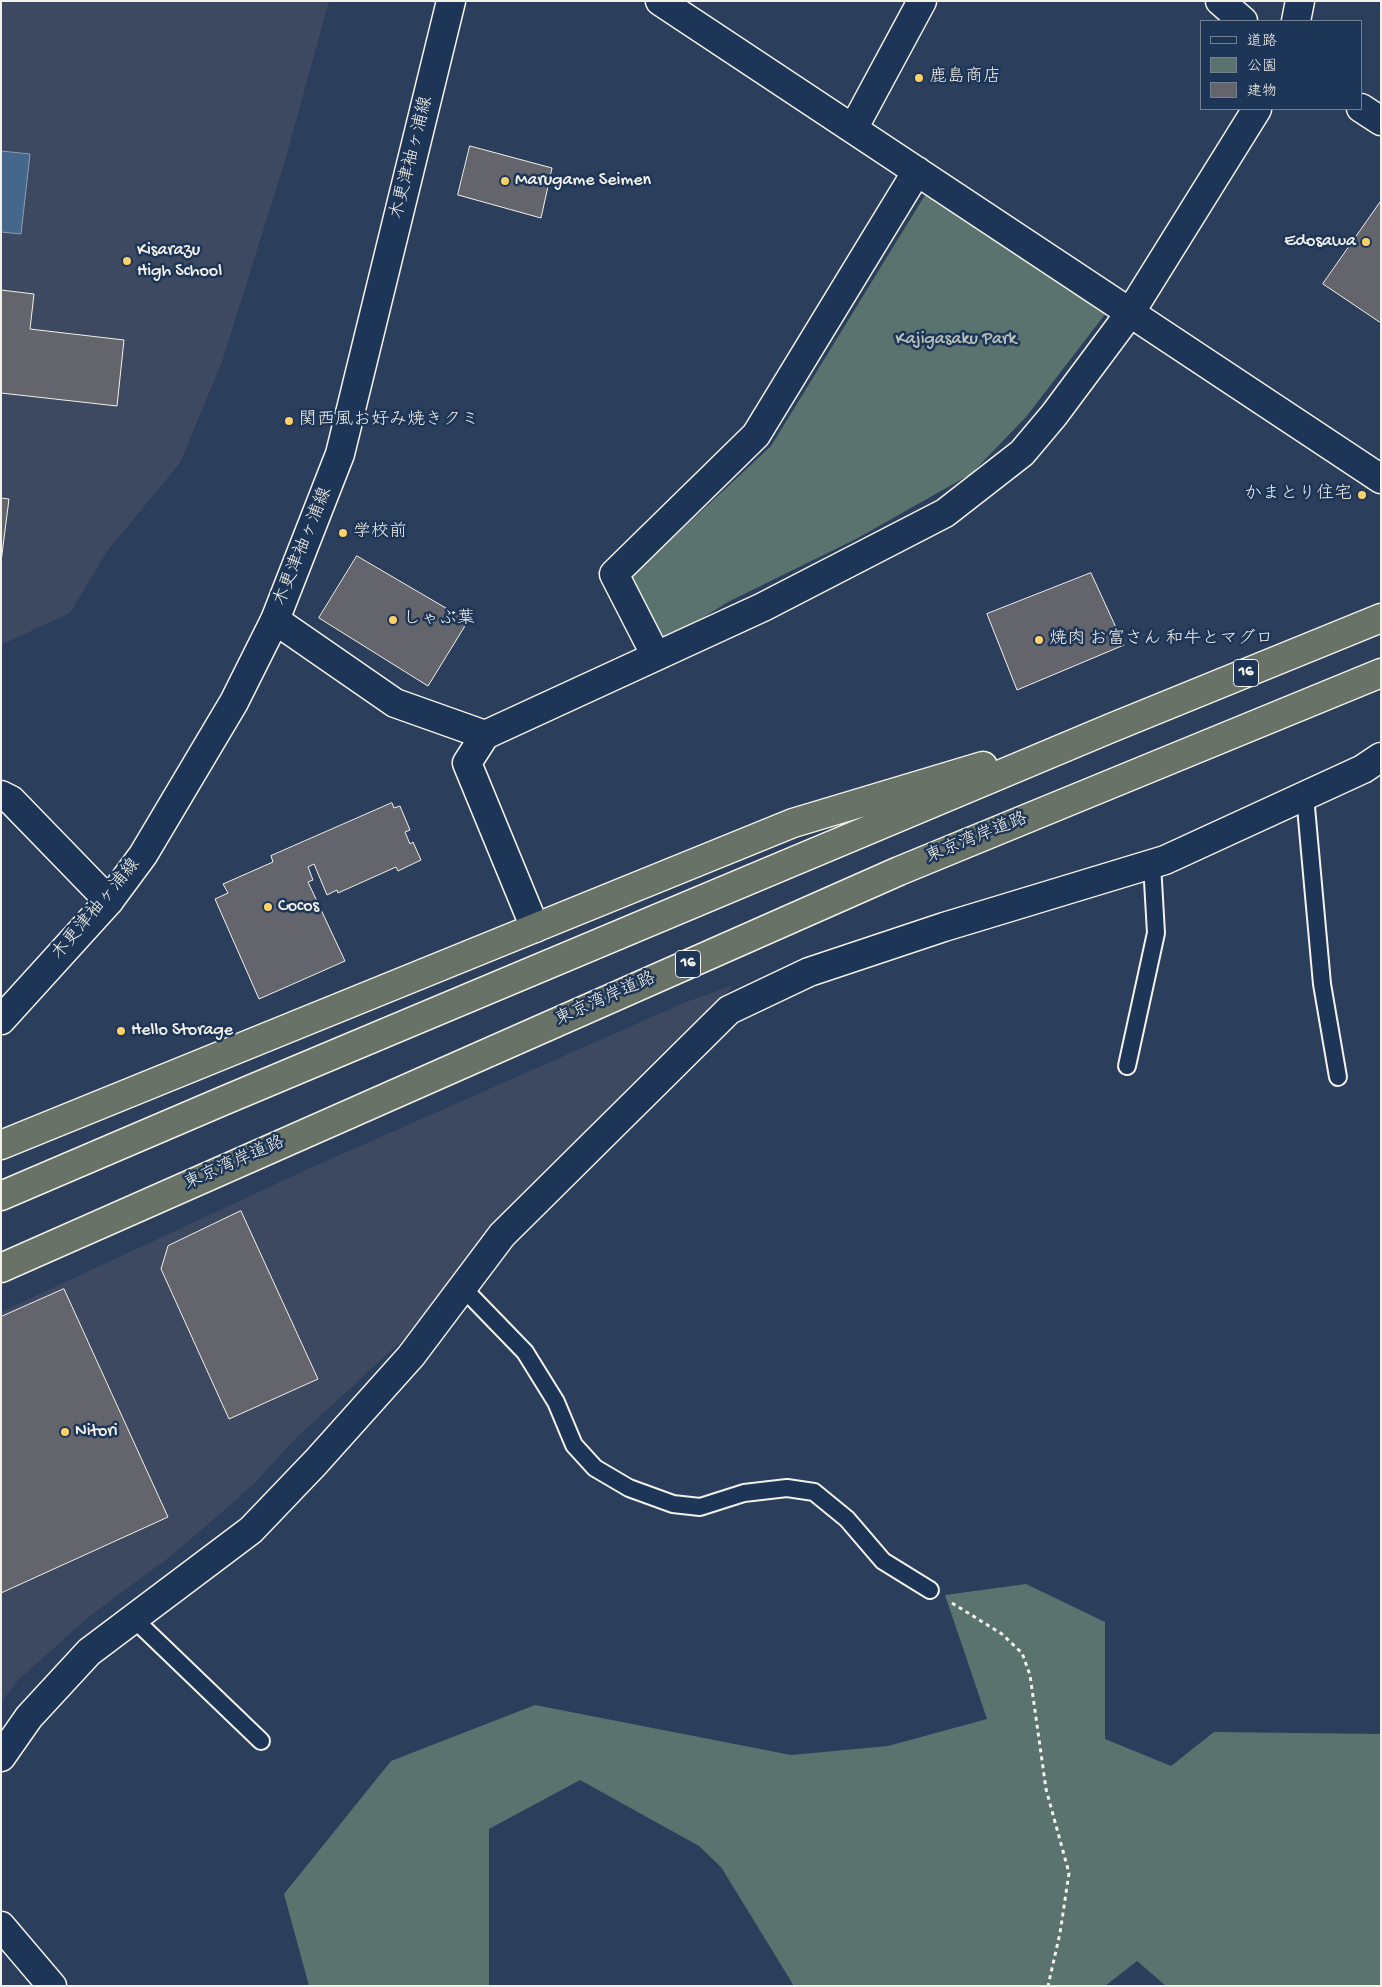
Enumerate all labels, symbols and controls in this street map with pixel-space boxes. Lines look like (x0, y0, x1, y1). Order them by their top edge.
legend (1200, 20, 1362, 110)
text: 道路 (1247, 33, 1277, 51)
text: 公園 (1247, 58, 1277, 76)
place label: 鹿島商店 (929, 67, 1001, 89)
marker: 鹿島商店 (913, 72, 925, 84)
text: 建物 (1247, 83, 1277, 101)
street label: 木更津袖ヶ浦線 (387, 94, 439, 222)
place label: Marugame Seimen (515, 170, 651, 192)
marker: Marugame Seimen (499, 175, 511, 187)
place label: Edosawa (1284, 231, 1356, 253)
marker: Edosawa (1360, 236, 1372, 248)
place label: Kisarazu High School (137, 240, 222, 282)
marker: Kisarazu High School (121, 255, 133, 267)
park label: Kajigasaku Park (896, 329, 1016, 351)
place label: 関西風お好み焼きクミ (299, 410, 479, 432)
marker: 関西風お好み焼きクミ (283, 415, 295, 427)
place label: かまとり住宅 (1244, 484, 1352, 506)
street label: 木更津袖ヶ浦線 (270, 485, 338, 609)
marker: かまとり住宅 (1356, 489, 1368, 501)
place label: 学校前 (353, 522, 407, 544)
marker: 学校前 (337, 527, 349, 539)
place label: しゃぶ葉 (403, 609, 475, 631)
marker: しゃぶ葉 (387, 614, 399, 626)
place label: 焼肉 お富さん 和牛とマグロ (1049, 629, 1274, 651)
marker: 焼肉 お富さん 和牛とマグロ (1033, 634, 1045, 646)
road number: 16 (1234, 660, 1258, 686)
street label: 東京湾岸道路 (923, 809, 1031, 869)
street label: 木更津袖ヶ浦線 (48, 855, 146, 965)
place label: Cocos (278, 896, 319, 918)
marker: Cocos (262, 901, 274, 913)
road number: 16 (676, 951, 700, 978)
street label: 東京湾岸道路 (552, 968, 660, 1032)
place label: Hello Storage (131, 1020, 233, 1042)
marker: Hello Storage (115, 1025, 127, 1037)
street label: 東京湾岸道路 (181, 1132, 289, 1196)
place label: Nitori (75, 1421, 118, 1443)
marker: Nitori (59, 1426, 71, 1438)

